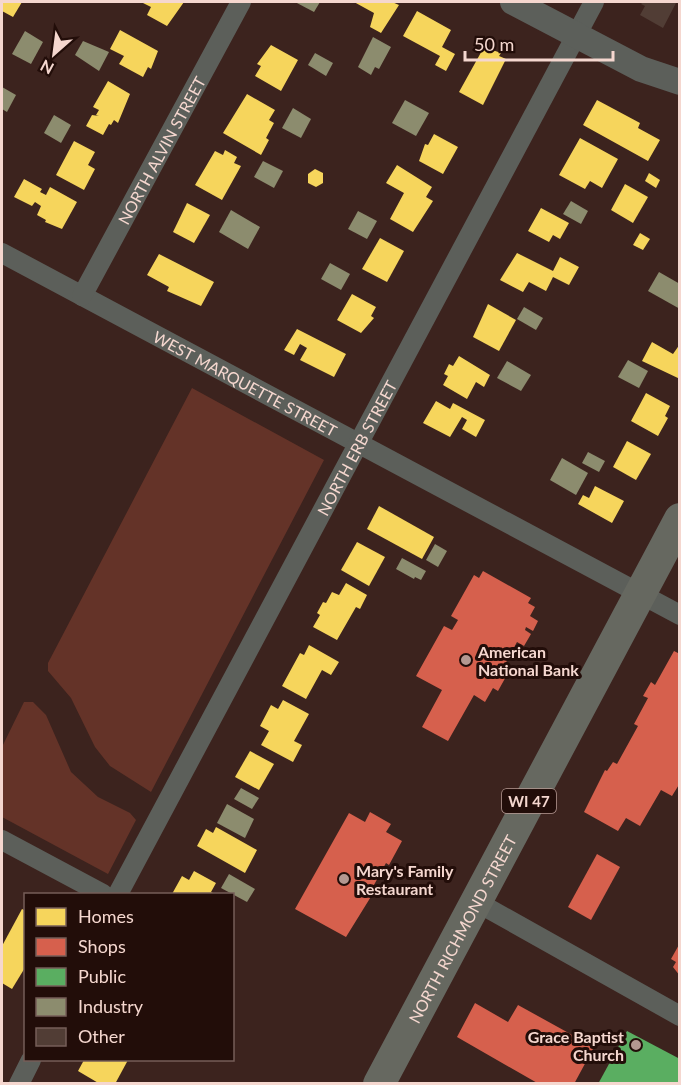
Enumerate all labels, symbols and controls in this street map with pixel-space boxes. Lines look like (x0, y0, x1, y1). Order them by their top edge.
north arrow (24, 24, 84, 84)
scale bar (465, 24, 614, 62)
text: 50 m (474, 33, 514, 55)
text: N (37, 56, 57, 79)
street label: NORTH ALVIN STREET (113, 72, 209, 227)
street label: WEST MARQUETTE STREET (150, 326, 341, 440)
street label: NORTH ERB STREET (312, 376, 400, 518)
place label: American National Bank (477, 642, 579, 679)
marker: American National Bank (459, 653, 473, 667)
road number: WI 47 (502, 789, 556, 813)
street label: NORTH RICHMOND STREET (404, 831, 520, 1026)
place label: Mary's Family Restaurant (356, 861, 454, 898)
marker: Mary's Family Restaurant (337, 872, 351, 886)
legend (24, 893, 234, 1061)
text: Homes (78, 905, 134, 927)
text: Shops (78, 935, 126, 957)
text: Public (78, 965, 126, 987)
text: Industry (78, 995, 144, 1017)
text: Other (78, 1025, 125, 1047)
place label: Grace Baptist Church (528, 1027, 624, 1064)
marker: Grace Baptist Church (629, 1038, 643, 1052)

